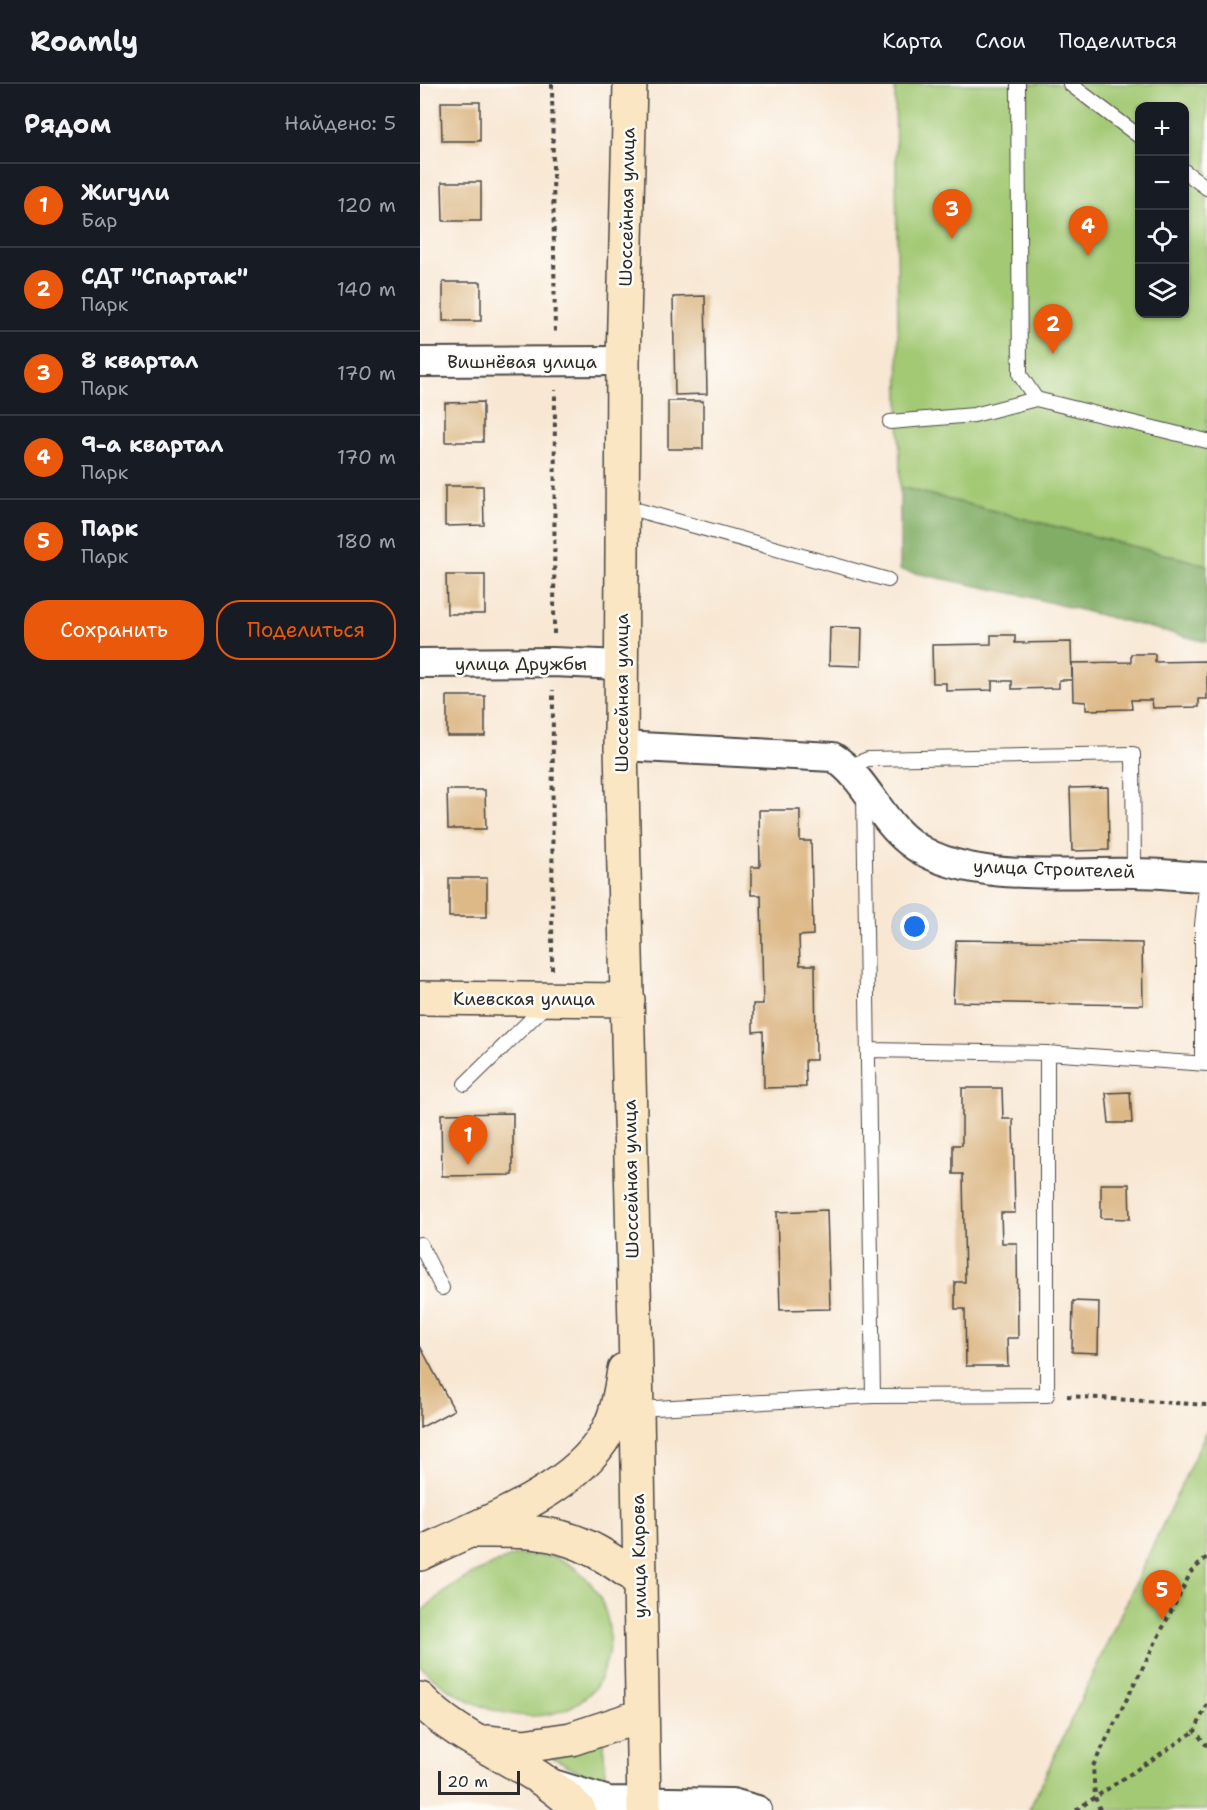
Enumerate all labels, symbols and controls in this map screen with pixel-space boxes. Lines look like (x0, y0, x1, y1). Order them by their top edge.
text: Roamly (30, 22, 138, 60)
text: Карта (882, 27, 942, 55)
text: Слои (975, 27, 1026, 55)
text: Поделиться (1059, 27, 1177, 55)
map controls (1135, 102, 1189, 318)
button: + (1135, 102, 1189, 156)
text: Рядом (24, 106, 111, 141)
text: Найдено: 5 (284, 110, 396, 136)
street label: Шоссейная улица (614, 127, 640, 287)
button: − (1135, 156, 1189, 210)
text: Жигули (81, 178, 170, 207)
pin: 3 (932, 190, 972, 239)
text: 1 (39, 192, 48, 218)
text: 120 m (337, 192, 396, 218)
pin: 4 (1068, 206, 1108, 256)
text: Бар (81, 207, 118, 233)
button: locate (1135, 210, 1189, 264)
text: СДТ "Спартак" (81, 262, 248, 291)
button: layers (1135, 264, 1189, 318)
text: 2 (37, 276, 51, 302)
text: 140 m (337, 276, 396, 302)
text: Парк (81, 291, 128, 317)
pin: 2 (1034, 304, 1072, 354)
text: 8 квартал (81, 346, 198, 375)
street label: Вишнёвая улица (447, 350, 597, 374)
text: 3 (37, 360, 51, 386)
text: 170 m (337, 360, 396, 386)
text: Парк (81, 375, 128, 401)
text: 9-а квартал (81, 430, 223, 459)
text: 4 (37, 444, 51, 470)
text: 170 m (337, 444, 396, 470)
text: Парк (81, 459, 128, 485)
text: Парк (81, 514, 138, 543)
text: 5 (37, 528, 50, 554)
text: 180 m (336, 528, 396, 554)
text: Парк (81, 543, 128, 569)
button: Сохранить (24, 600, 204, 660)
button: Поделиться (216, 600, 396, 660)
street label: Шоссейная улица (610, 613, 634, 773)
street label: улица Дружбы (455, 652, 587, 676)
street label: улица Строителей (973, 854, 1136, 884)
your location (900, 912, 929, 941)
street label: Киевская улица (453, 987, 595, 1011)
street label: Шоссейная улица (618, 1099, 644, 1259)
pin: 1 (448, 1116, 488, 1165)
street label: улица Кирова (626, 1493, 652, 1619)
pin: 5 (1142, 1570, 1182, 1620)
scale bar (438, 1768, 520, 1796)
text: 20 m (447, 1771, 488, 1792)

